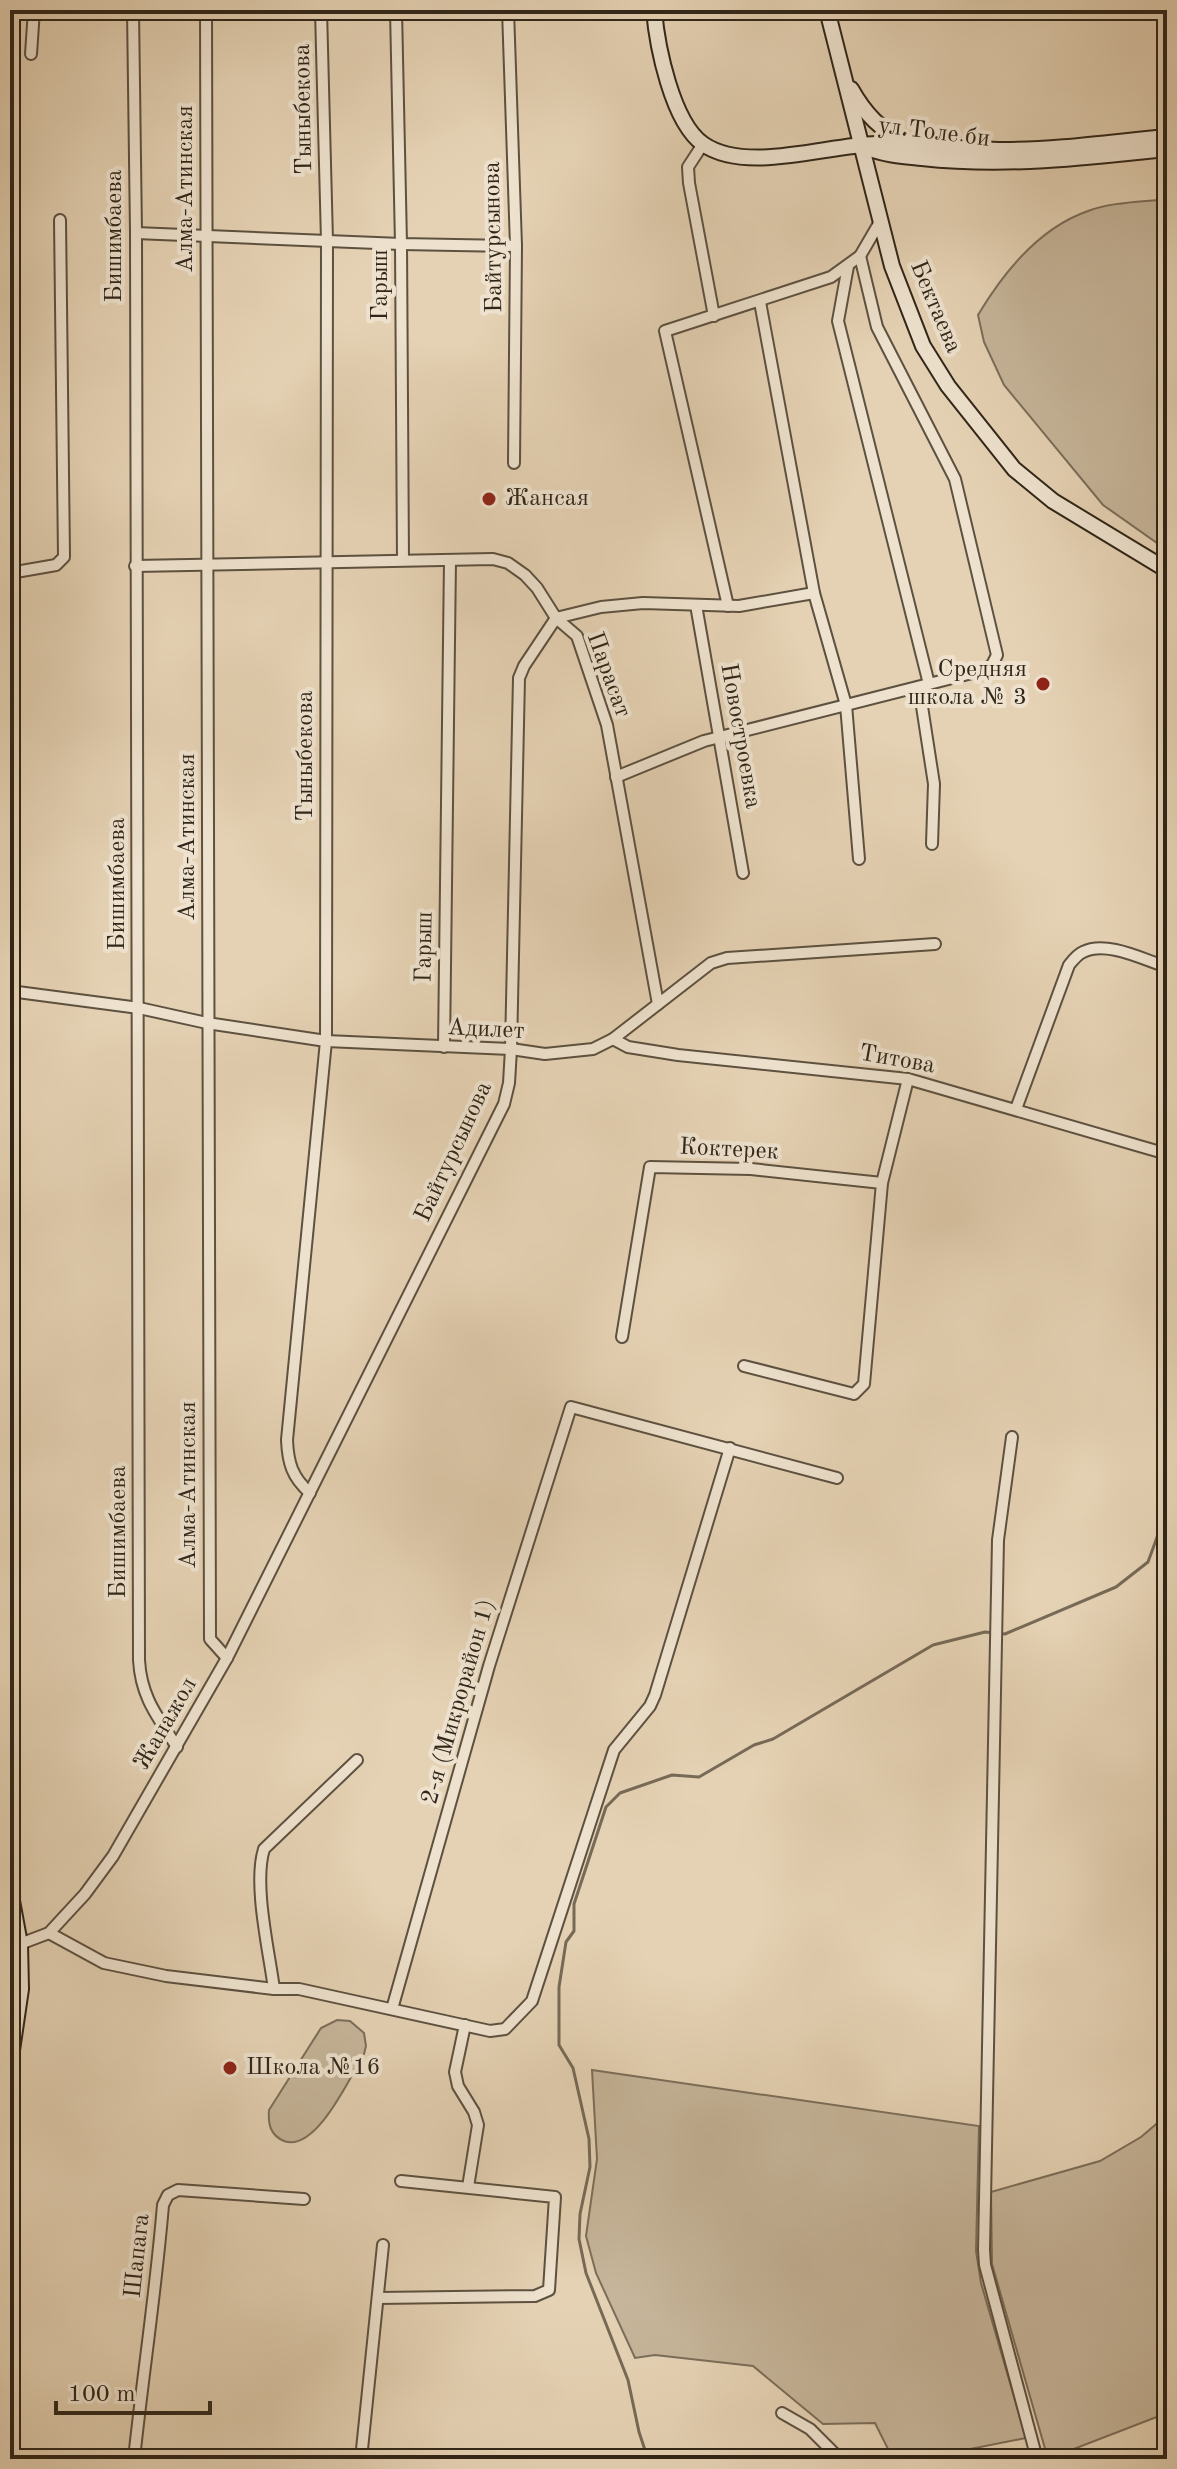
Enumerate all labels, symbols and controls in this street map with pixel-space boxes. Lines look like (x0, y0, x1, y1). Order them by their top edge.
street label: Тыныбекова (291, 43, 317, 175)
street label: Алма-Атинская (174, 105, 198, 273)
street label: ул.Толе би (877, 114, 991, 152)
street label: Байтурсынова (481, 161, 507, 313)
street label: Бишимбаева (103, 169, 127, 303)
street label: Гарыш (369, 249, 393, 321)
street label: Бектаева (905, 257, 965, 357)
place label: Жансая (505, 487, 589, 511)
marker: Жансая (480, 490, 498, 508)
street label: Парасат (582, 629, 634, 721)
place label: Средняя школа № 3 (908, 658, 1027, 710)
street label: Новостроевка (715, 662, 765, 811)
marker: Средняя школа № 3 (1034, 675, 1052, 693)
street label: Тыныбекова (294, 690, 318, 822)
street label: Алма-Атинская (176, 753, 200, 921)
street label: Бишимбаева (106, 817, 130, 951)
street label: Гарыш (412, 911, 438, 983)
street label: Адилет (447, 1016, 525, 1044)
street label: Титова (857, 1042, 937, 1078)
street label: Байтурсынова (411, 1078, 497, 1226)
street label: Коктерек (679, 1135, 779, 1165)
street label: Алма-Атинская (177, 1401, 201, 1569)
street label: Бишимбаева (107, 1465, 131, 1599)
street label: 2-я (Микрорайон 1) (418, 1597, 500, 1807)
street label: Жанажол (130, 1674, 202, 1774)
place label: Школа №16 (246, 2056, 381, 2080)
marker: Школа №16 (221, 2059, 239, 2077)
street label: Шапага (122, 2212, 154, 2299)
scale bar (56, 2365, 210, 2415)
text: 100 m (68, 2383, 136, 2407)

